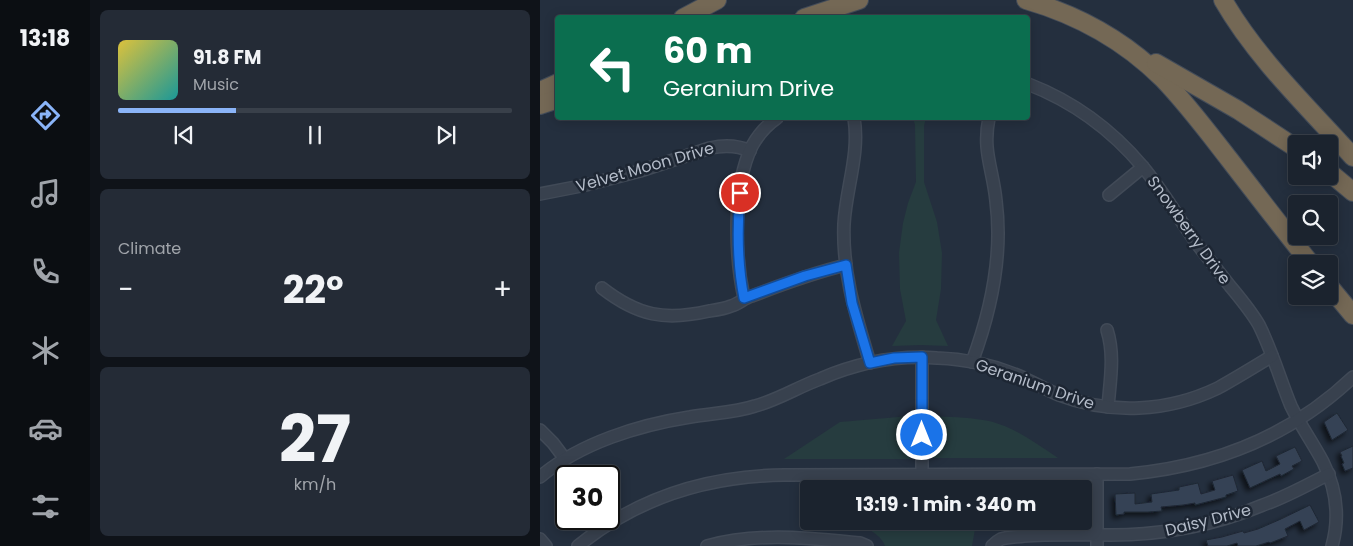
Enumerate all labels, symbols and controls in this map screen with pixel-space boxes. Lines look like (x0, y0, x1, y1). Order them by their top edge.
text: 13:18 (20, 23, 70, 54)
text: 60 m (663, 26, 753, 75)
icon: left (580, 35, 645, 100)
text: 91.8 FM (193, 44, 261, 71)
text: Music (193, 73, 239, 96)
text: Geranium Drive (663, 73, 834, 104)
icon: directions (28, 98, 63, 133)
icon: previous (170, 121, 198, 149)
icon: pause (301, 121, 329, 149)
icon: next (432, 121, 460, 149)
map controls (1288, 135, 1338, 305)
button: sound (1288, 135, 1338, 185)
street label: Velvet Moon Drive (573, 136, 717, 198)
street label: Snowberry Drive (1142, 171, 1236, 289)
pin (719, 172, 761, 214)
icon: music (28, 176, 63, 211)
icon: arrive (726, 179, 754, 207)
button: search (1288, 195, 1338, 245)
text: Climate (118, 237, 181, 260)
icon: phone (28, 254, 63, 289)
button: layers (1288, 255, 1338, 305)
text: 22° (283, 263, 344, 316)
text: − (118, 270, 133, 309)
text: + (493, 270, 512, 309)
icon: climate (28, 333, 63, 368)
street label: Geranium Drive (972, 353, 1098, 415)
text: 27 (279, 394, 351, 485)
position arrow (895, 408, 947, 460)
icon: car (28, 411, 63, 446)
speed limit sign: 30 (555, 465, 620, 530)
text: km/h (294, 473, 336, 496)
icon: filters (28, 489, 63, 524)
text: 13:19 · 1 min · 340 m (856, 491, 1036, 518)
street label: Daisy Drive (1163, 498, 1253, 542)

